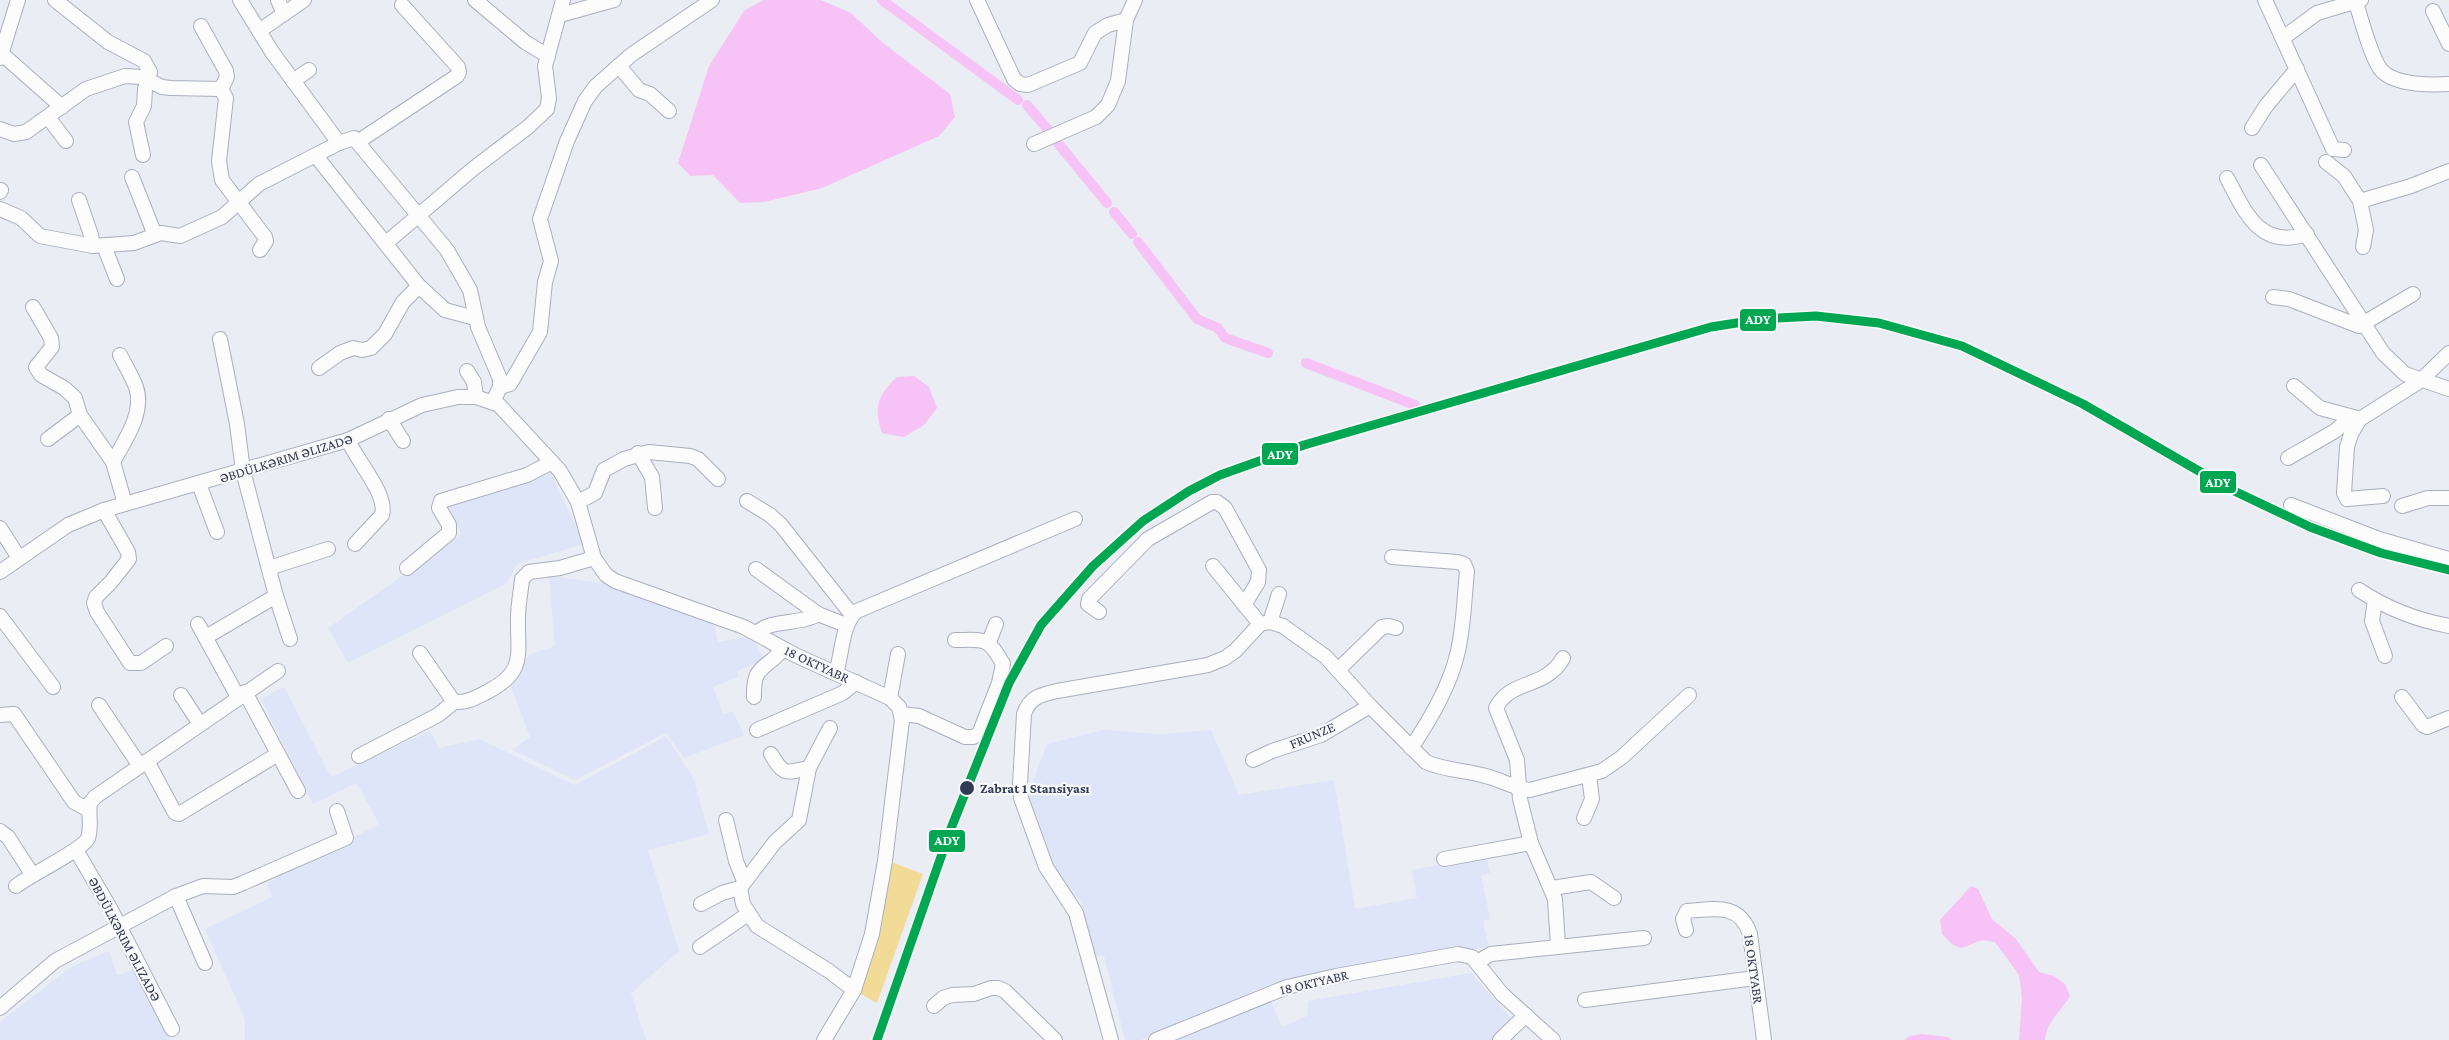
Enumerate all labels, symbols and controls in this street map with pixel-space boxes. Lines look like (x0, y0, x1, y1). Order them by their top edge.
line badge: ADY (1739, 308, 1777, 332)
text: ADY (1744, 311, 1771, 327)
street label: ƏBDÜLKƏRIM ƏLIZADƏ (217, 430, 355, 486)
line badge: ADY (1261, 442, 1299, 466)
text: ADY (1266, 446, 1293, 462)
line badge: ADY (2199, 470, 2237, 494)
text: ADY (2204, 474, 2231, 490)
street label: 18 OKTYABR (782, 642, 852, 686)
street label: FRUNZE (1287, 718, 1337, 752)
marker: Zabrat 1 Stansiyası (958, 779, 976, 797)
place label: Zabrat 1 Stansiyası (980, 780, 1090, 796)
line badge: ADY (928, 829, 966, 853)
text: ADY (933, 832, 960, 848)
street label: ƏBDÜLKƏRIM ƏLIZADƏ (85, 874, 165, 1004)
street label: 18 OKTYABR (1741, 933, 1767, 1005)
street label: 18 OKTYABR (1278, 966, 1350, 998)

